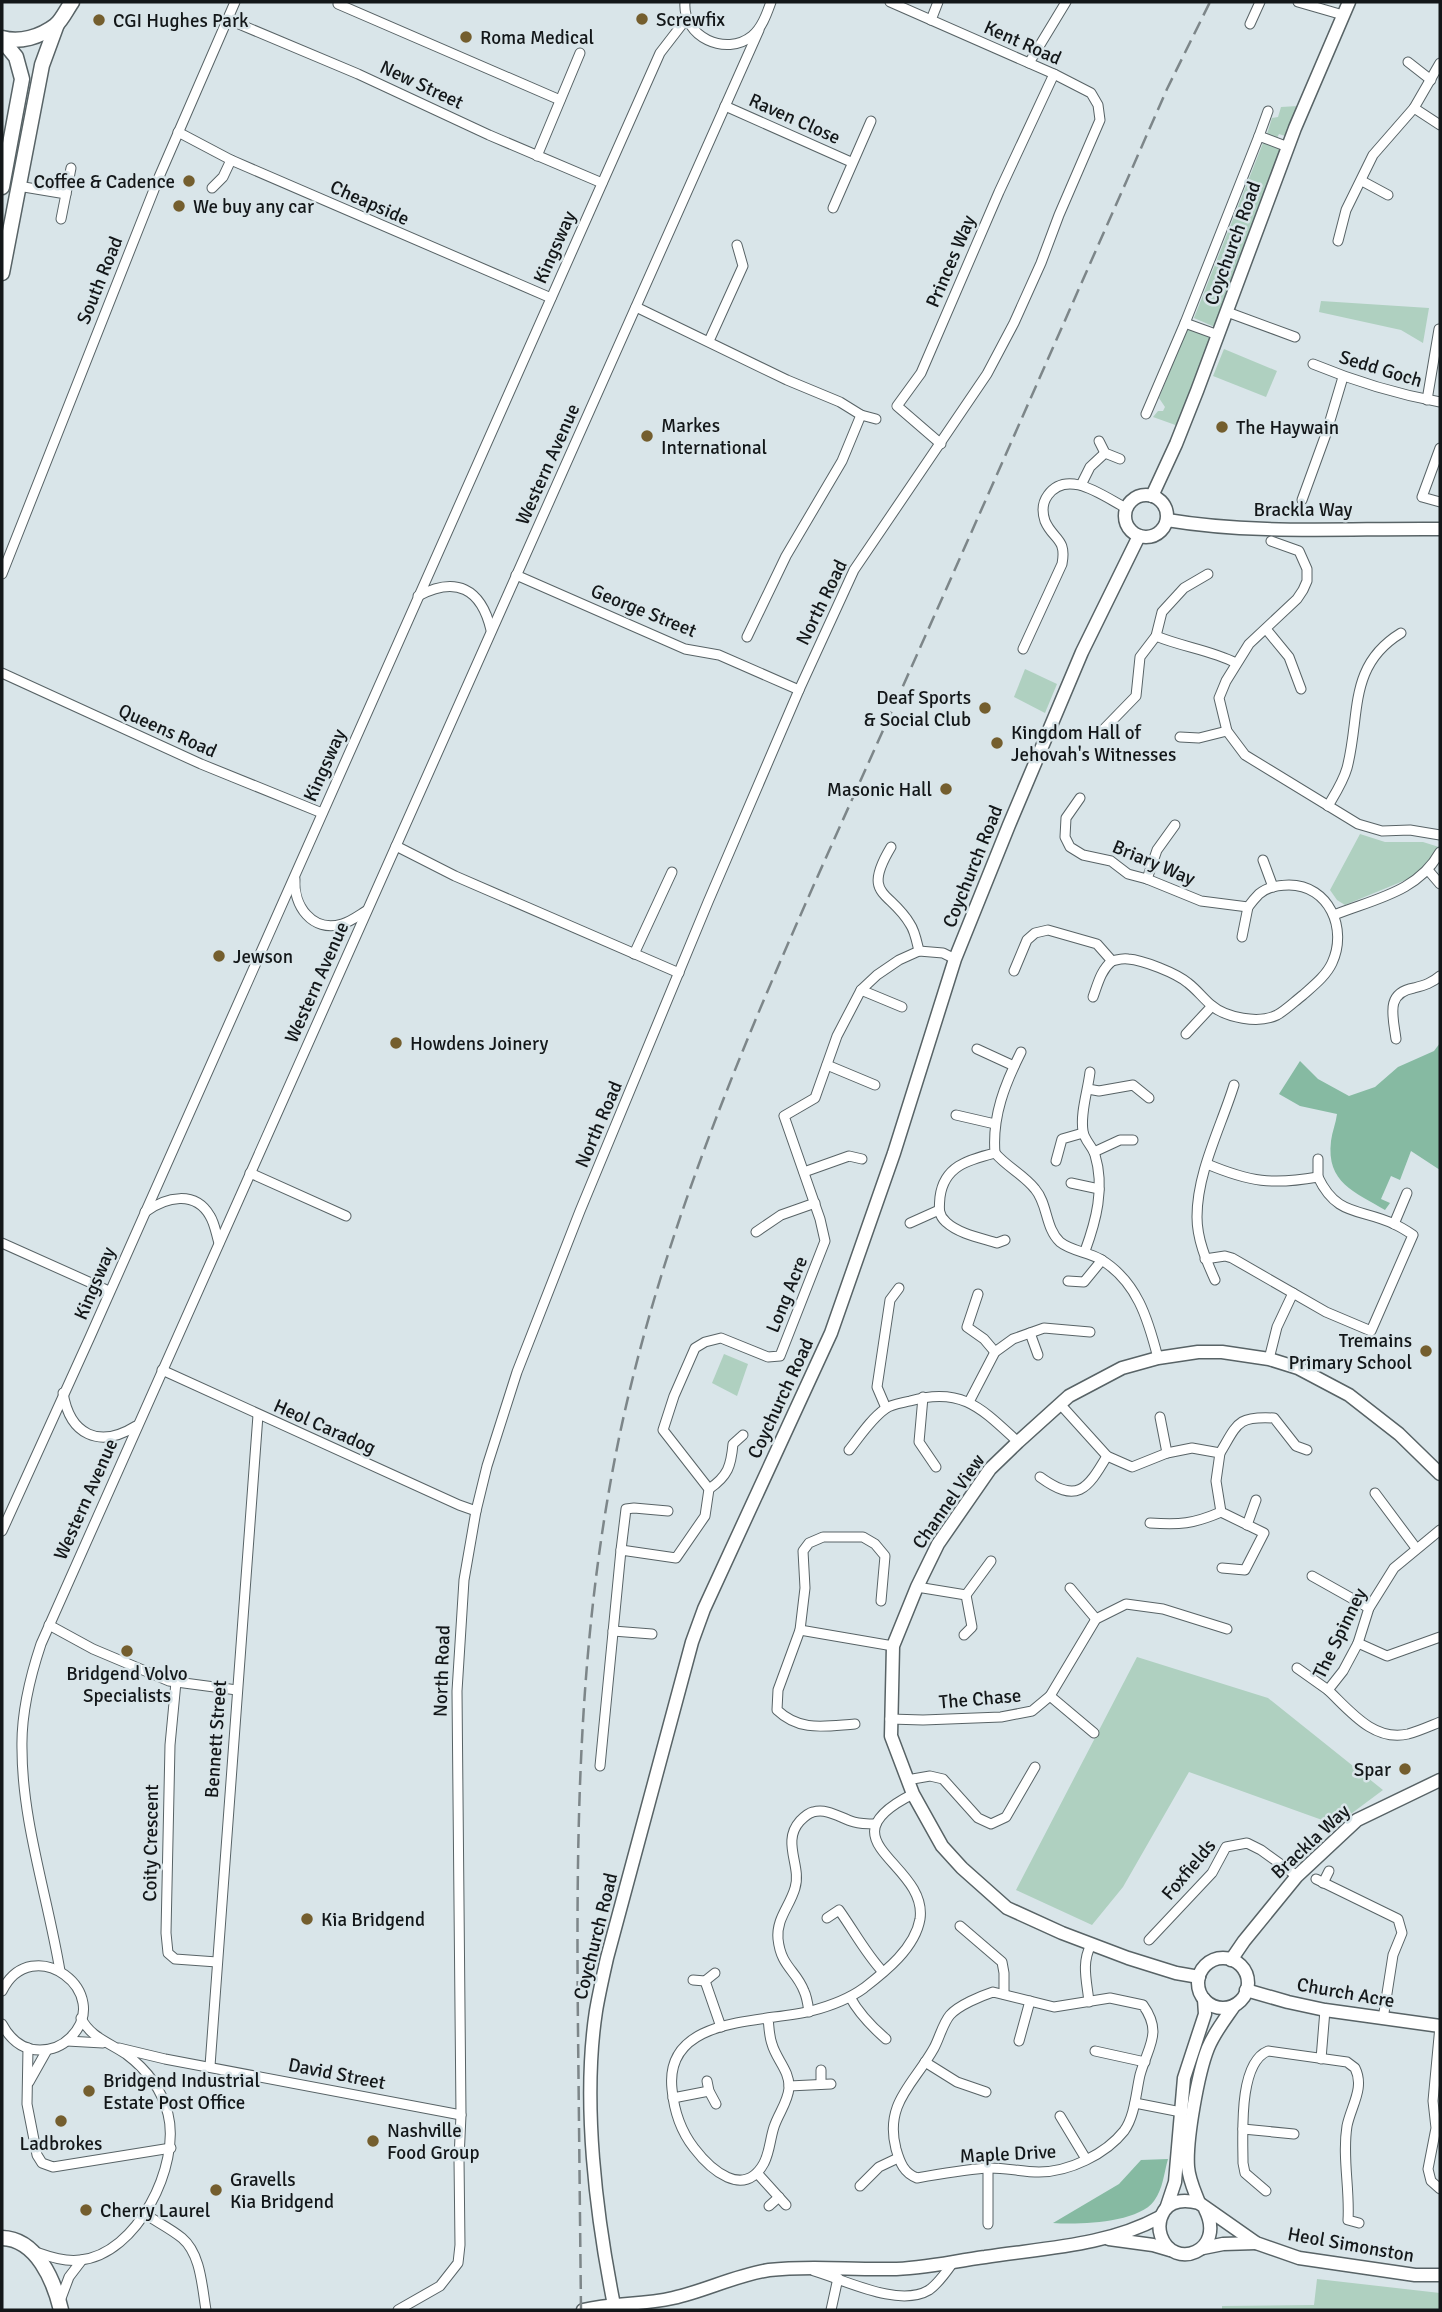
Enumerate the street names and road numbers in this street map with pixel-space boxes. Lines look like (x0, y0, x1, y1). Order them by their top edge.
street label: Kent Road (980, 15, 1065, 71)
street label: New Street (376, 55, 468, 115)
street label: Raven Close (745, 88, 844, 150)
street label: Cheapside (326, 175, 413, 231)
street label: Coychurch Road (1199, 178, 1266, 309)
street label: Kingsway (528, 207, 582, 287)
street label: Princes Way (921, 212, 981, 311)
street label: South Road (71, 233, 128, 328)
street label: Sedd Goch (1336, 345, 1425, 393)
street label: Western Avenue (510, 400, 585, 529)
street label: Brackla Way (1254, 498, 1353, 522)
street label: North Road (791, 556, 853, 649)
street label: George Street (587, 579, 700, 643)
street label: Queens Road (115, 699, 221, 763)
street label: Kingsway (298, 725, 352, 805)
street label: Coychurch Road (937, 802, 1008, 931)
street label: Briary Way (1109, 835, 1199, 891)
street label: Western Avenue (279, 918, 354, 1047)
street label: North Road (570, 1077, 628, 1171)
street label: Kingsway (69, 1243, 121, 1324)
street label: Long Acre (761, 1253, 813, 1336)
street label: Coychurch Road (743, 1334, 819, 1462)
street label: Heol Caradog (270, 1394, 379, 1460)
street label: Western Avenue (48, 1435, 123, 1564)
street label: Channel View (907, 1449, 990, 1554)
street label: The Spinney (1308, 1584, 1372, 1683)
street label: North Road (428, 1625, 456, 1717)
street label: Bennett Street (200, 1679, 232, 1799)
street label: The Chase (938, 1683, 1022, 1715)
street label: Coity Crescent (138, 1784, 164, 1902)
street label: Brackla Way (1266, 1799, 1355, 1884)
street label: Foxfields (1156, 1834, 1221, 1905)
street label: Coychurch Road (569, 1870, 623, 2002)
street label: Church Acre (1295, 1973, 1397, 2013)
street label: David Street (286, 2053, 388, 2095)
street label: Maple Drive (959, 2139, 1057, 2169)
street label: Heol Simonston (1286, 2222, 1416, 2268)

